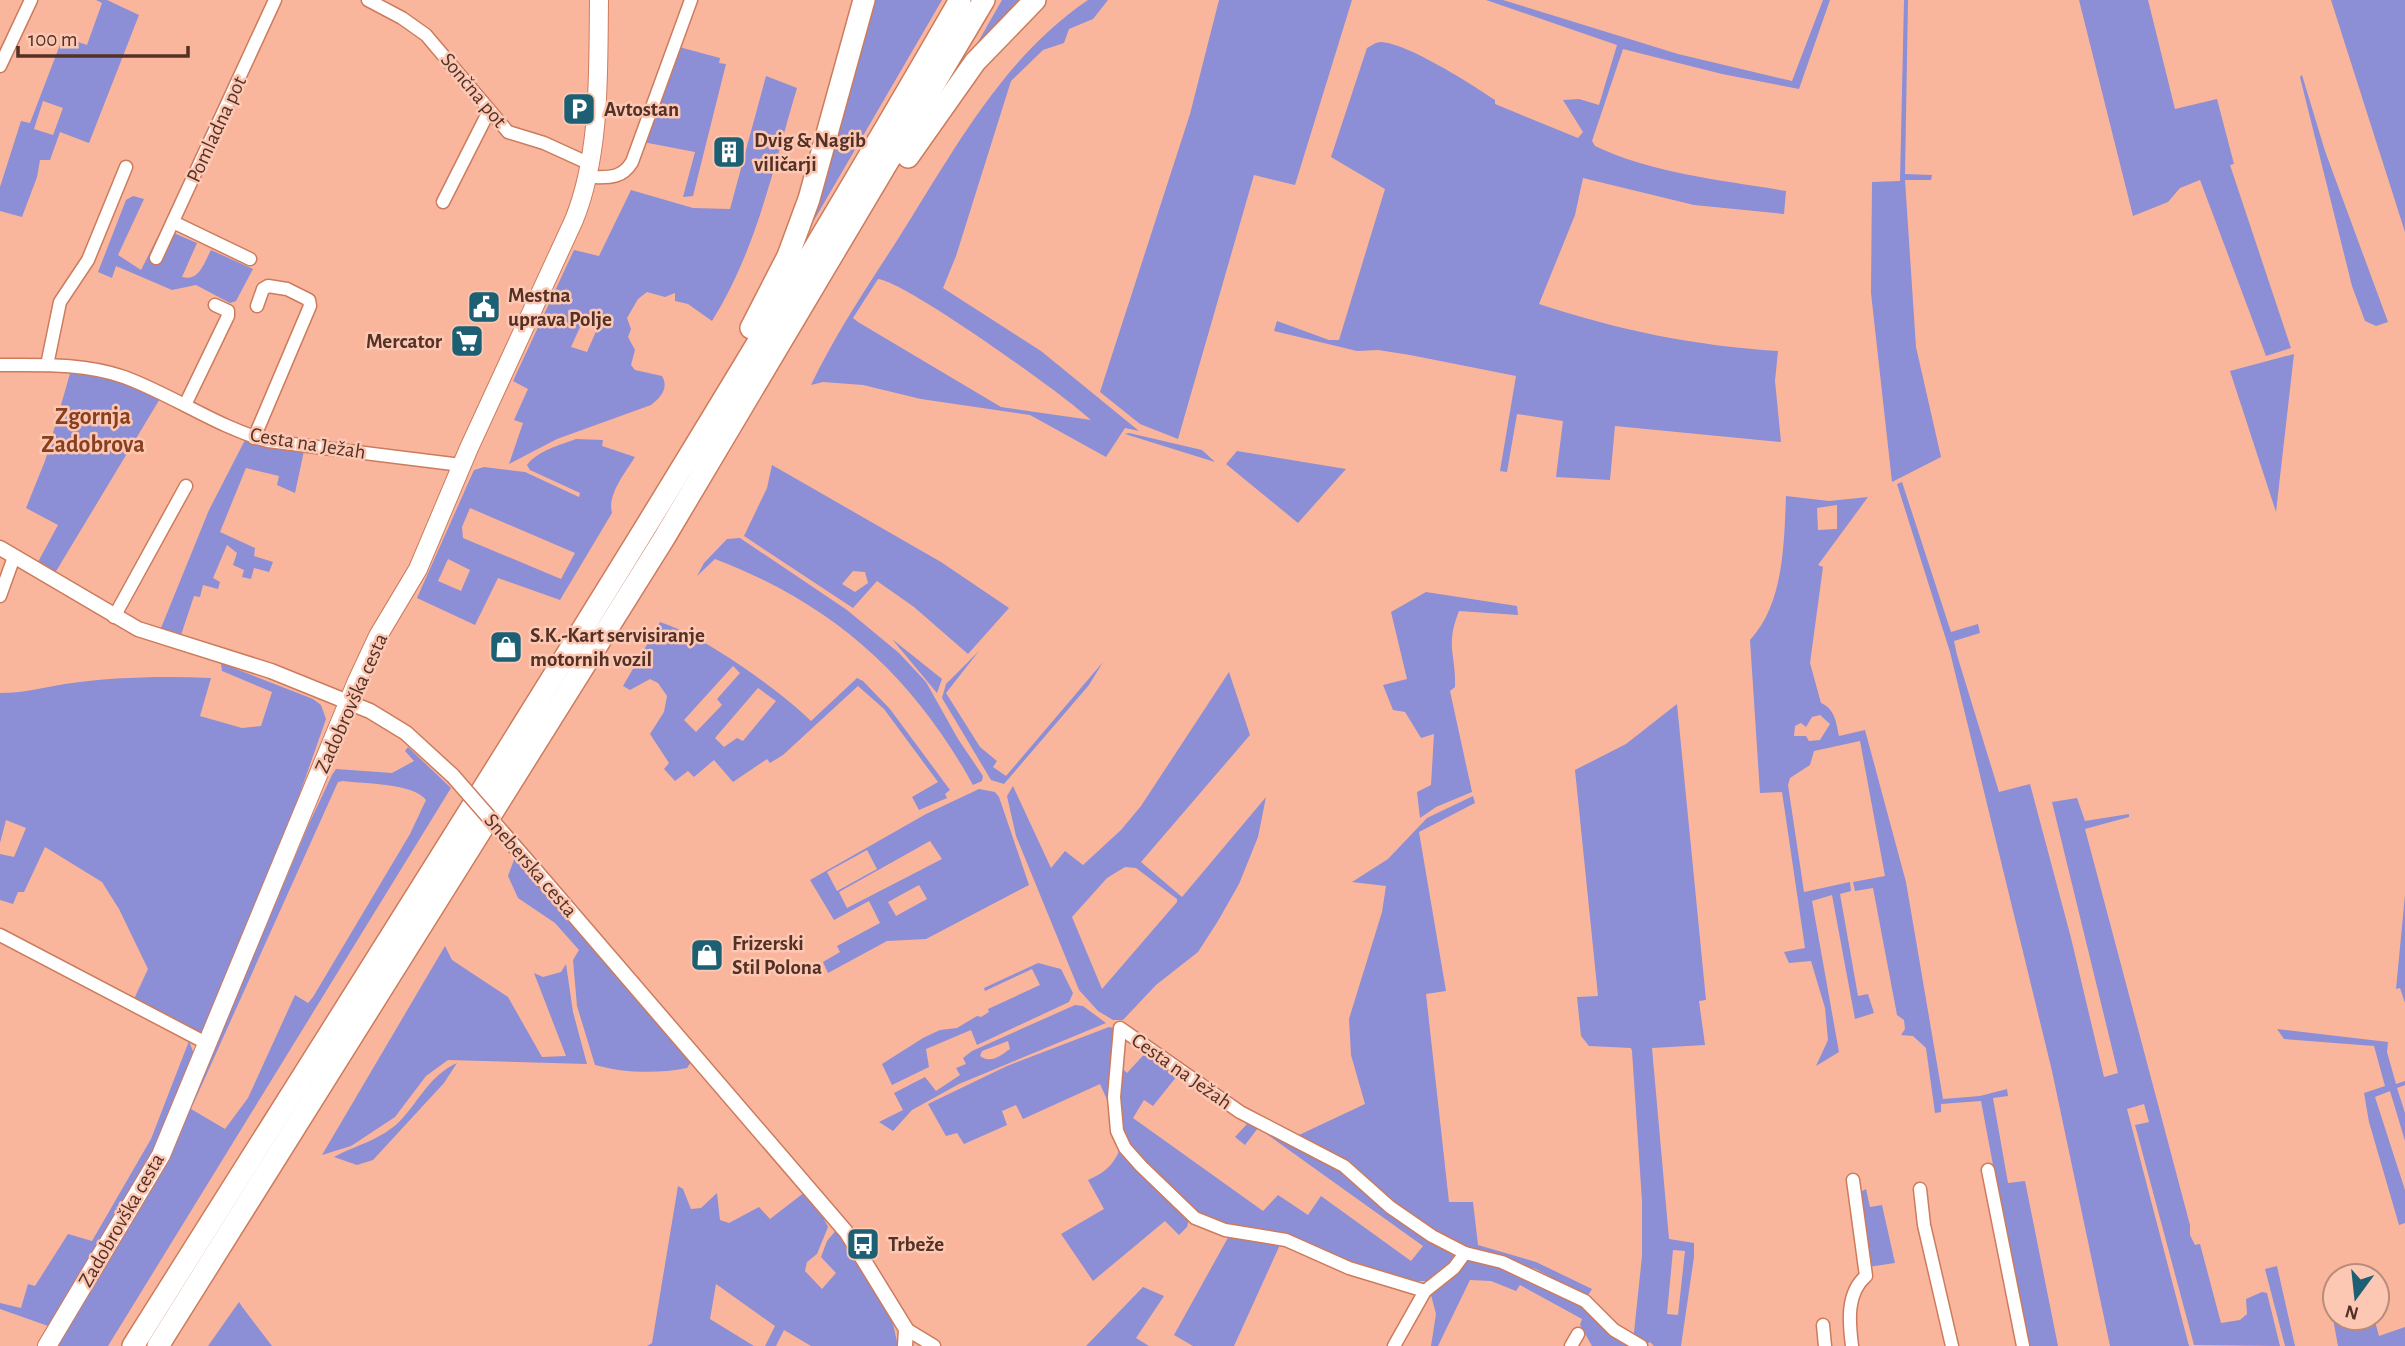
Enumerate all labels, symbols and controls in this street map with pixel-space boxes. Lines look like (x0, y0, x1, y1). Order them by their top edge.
scale bar (18, 14, 187, 58)
text: 100 m (28, 29, 78, 50)
street label: Sončna pot (437, 49, 511, 132)
street label: Pomladna pot (183, 73, 250, 185)
parking icon: Avtostan (560, 90, 598, 128)
place label: Avtostan (604, 99, 679, 120)
place label: Dvig & Nagib viličarji (754, 130, 866, 175)
building icon: Dvig & Nagib viličarji (710, 133, 748, 171)
place label: Mestna uprava Polje (508, 285, 612, 330)
public building icon: Mestna uprava Polje (465, 288, 503, 326)
supermarket icon: Mercator (448, 322, 486, 360)
place label: Mercator (366, 331, 443, 352)
district label: Zgornja Zadobrova (41, 405, 145, 457)
street label: Cesta na Ježah (249, 424, 367, 463)
place label: S.K.-Kart servisiranje motornih vozil (530, 625, 705, 670)
shop icon: S.K.-Kart servisiranje motornih vozil (487, 628, 525, 666)
street label: Zadobrovška cesta (311, 630, 392, 776)
street label: Sneberska cesta (480, 810, 581, 921)
place label: Frizerski Stil Polona (732, 933, 822, 978)
shop icon: Frizerski Stil Polona (688, 936, 726, 974)
street label: Cesta na Ježah (1128, 1029, 1236, 1114)
street label: Zadobrovška cesta (75, 1150, 168, 1291)
bus stop icon: Trbeže (844, 1225, 882, 1263)
place label: Trbeže (888, 1234, 944, 1255)
north arrow (2321, 1262, 2391, 1332)
text: N (2343, 1301, 2361, 1323)

